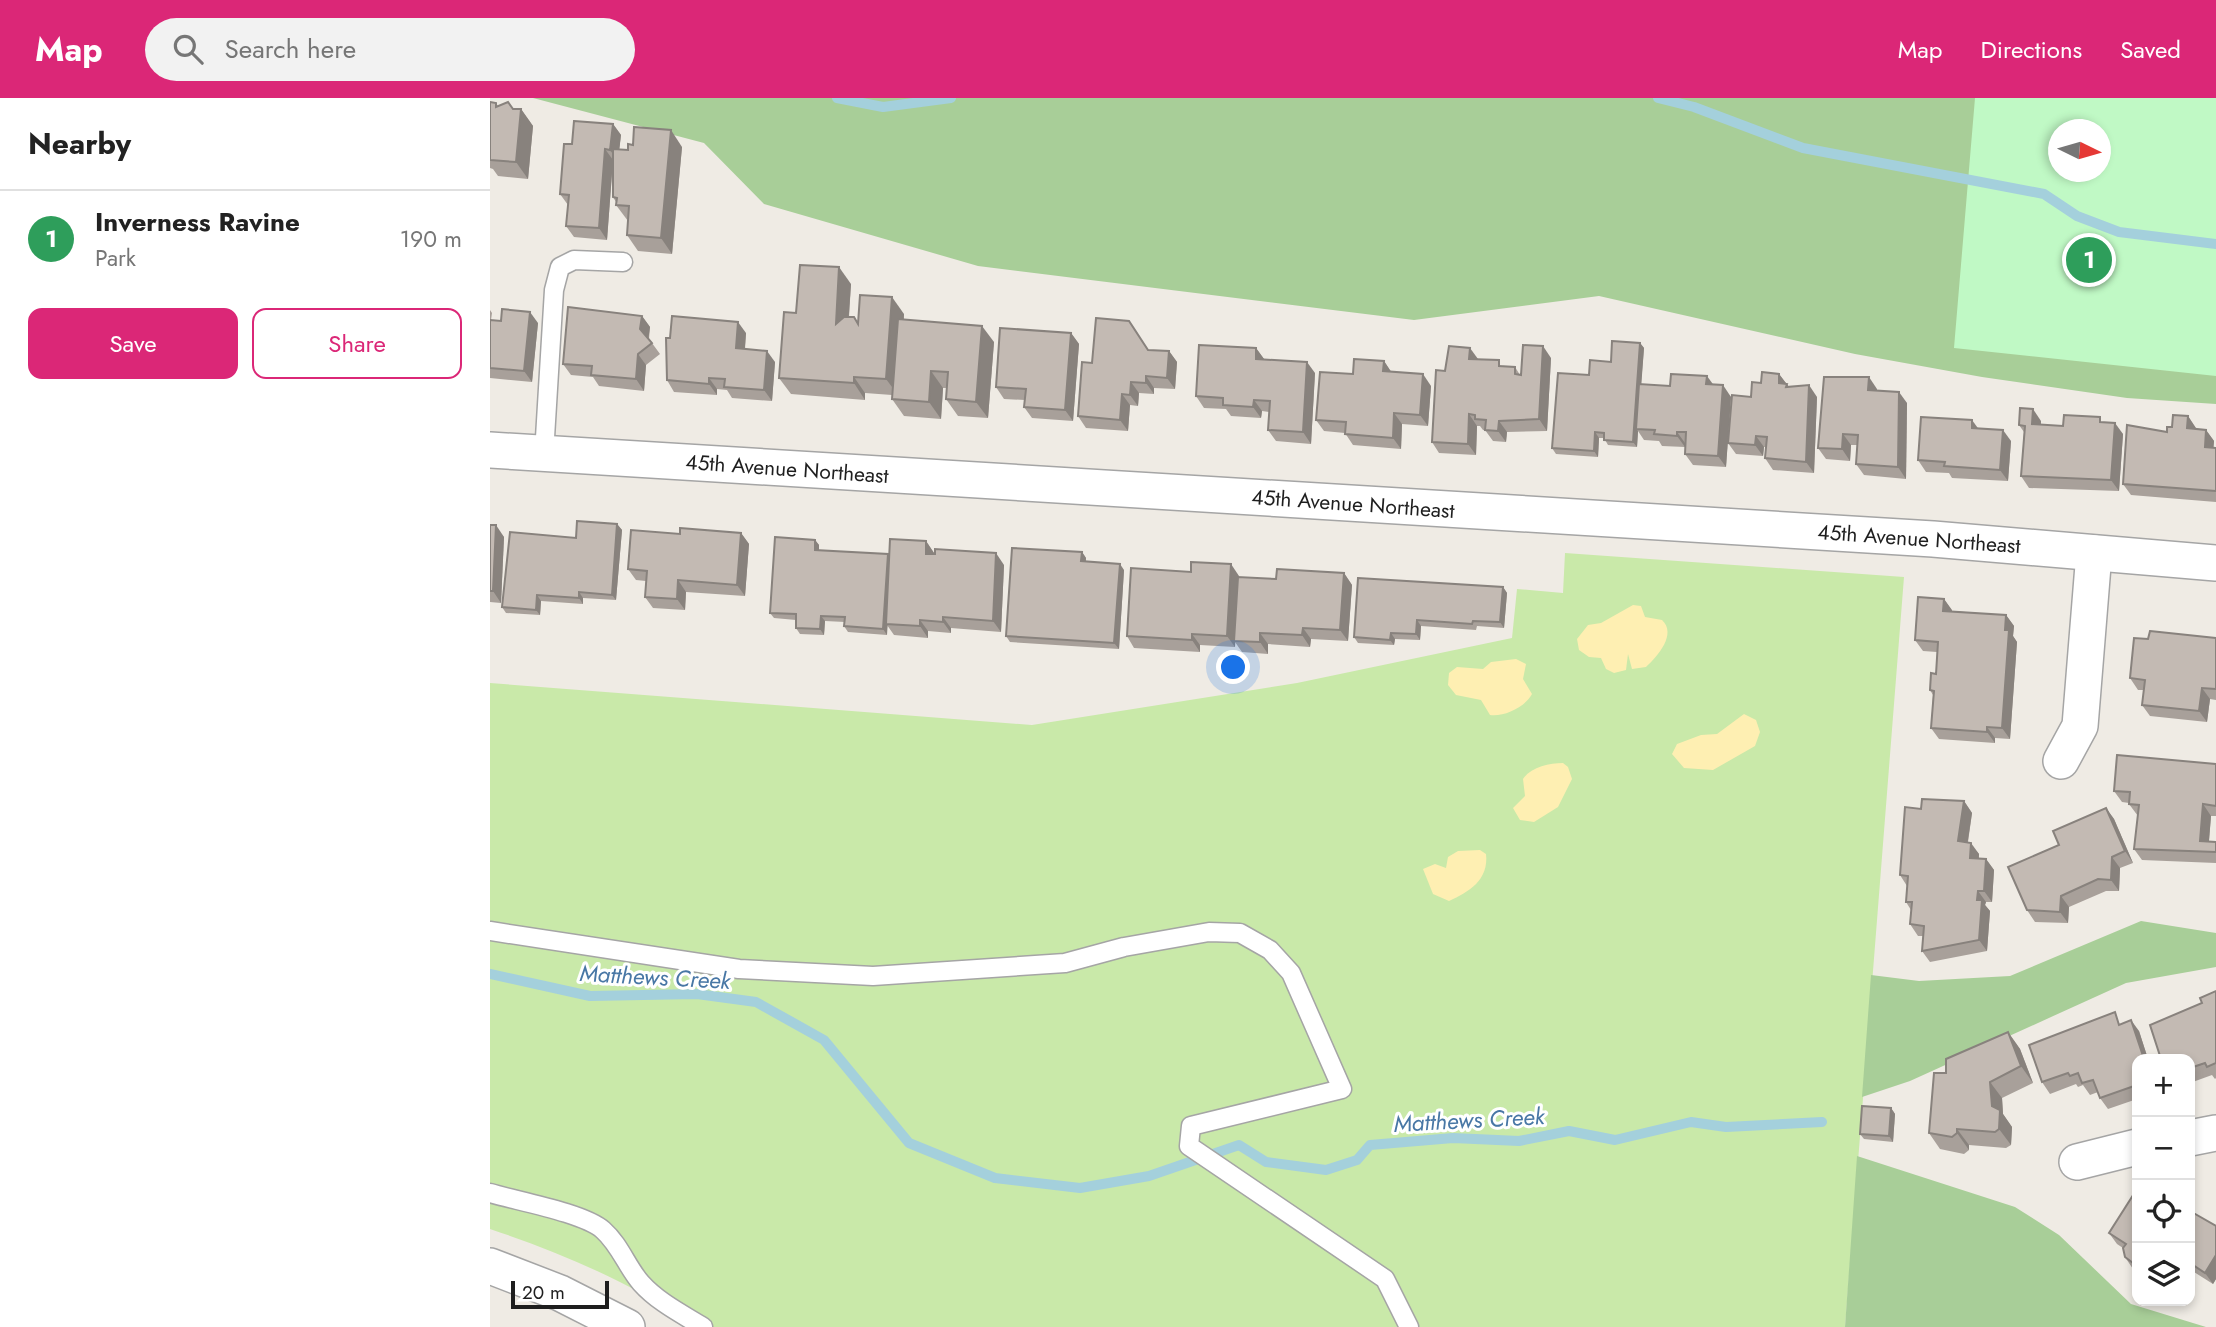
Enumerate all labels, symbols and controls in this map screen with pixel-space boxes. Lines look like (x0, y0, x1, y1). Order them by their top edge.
search box (145, 18, 635, 81)
text: Map (35, 26, 103, 73)
icon: search (169, 30, 207, 68)
text: Search here (225, 30, 356, 68)
text: Map (1898, 32, 1943, 67)
text: Directions (1981, 32, 2082, 67)
text: Saved (2120, 32, 2181, 67)
north arrow (2048, 119, 2111, 182)
text: Nearby (28, 122, 131, 165)
text: Inverness Ravine (95, 203, 300, 241)
text: 1 (45, 222, 57, 256)
text: 190 m (400, 222, 462, 256)
pin: 1 (2066, 234, 2112, 286)
text: Park (95, 241, 136, 275)
button: Save (28, 308, 238, 379)
button: Share (252, 308, 462, 379)
street label: 45th Avenue Northeast (684, 447, 890, 491)
street label: 45th Avenue Northeast (1250, 482, 1456, 526)
street label: 45th Avenue Northeast (1816, 517, 2022, 561)
your location (1216, 650, 1250, 684)
water label: Matthews Creek (579, 956, 732, 998)
map controls (2132, 1054, 2195, 1306)
button: + (2132, 1054, 2195, 1117)
water label: Matthews Creek (1393, 1099, 1546, 1141)
button: − (2132, 1117, 2195, 1180)
button: locate (2132, 1180, 2195, 1243)
button: layers (2132, 1243, 2195, 1306)
scale bar (511, 1278, 609, 1310)
text: 20 m (522, 1279, 565, 1306)

